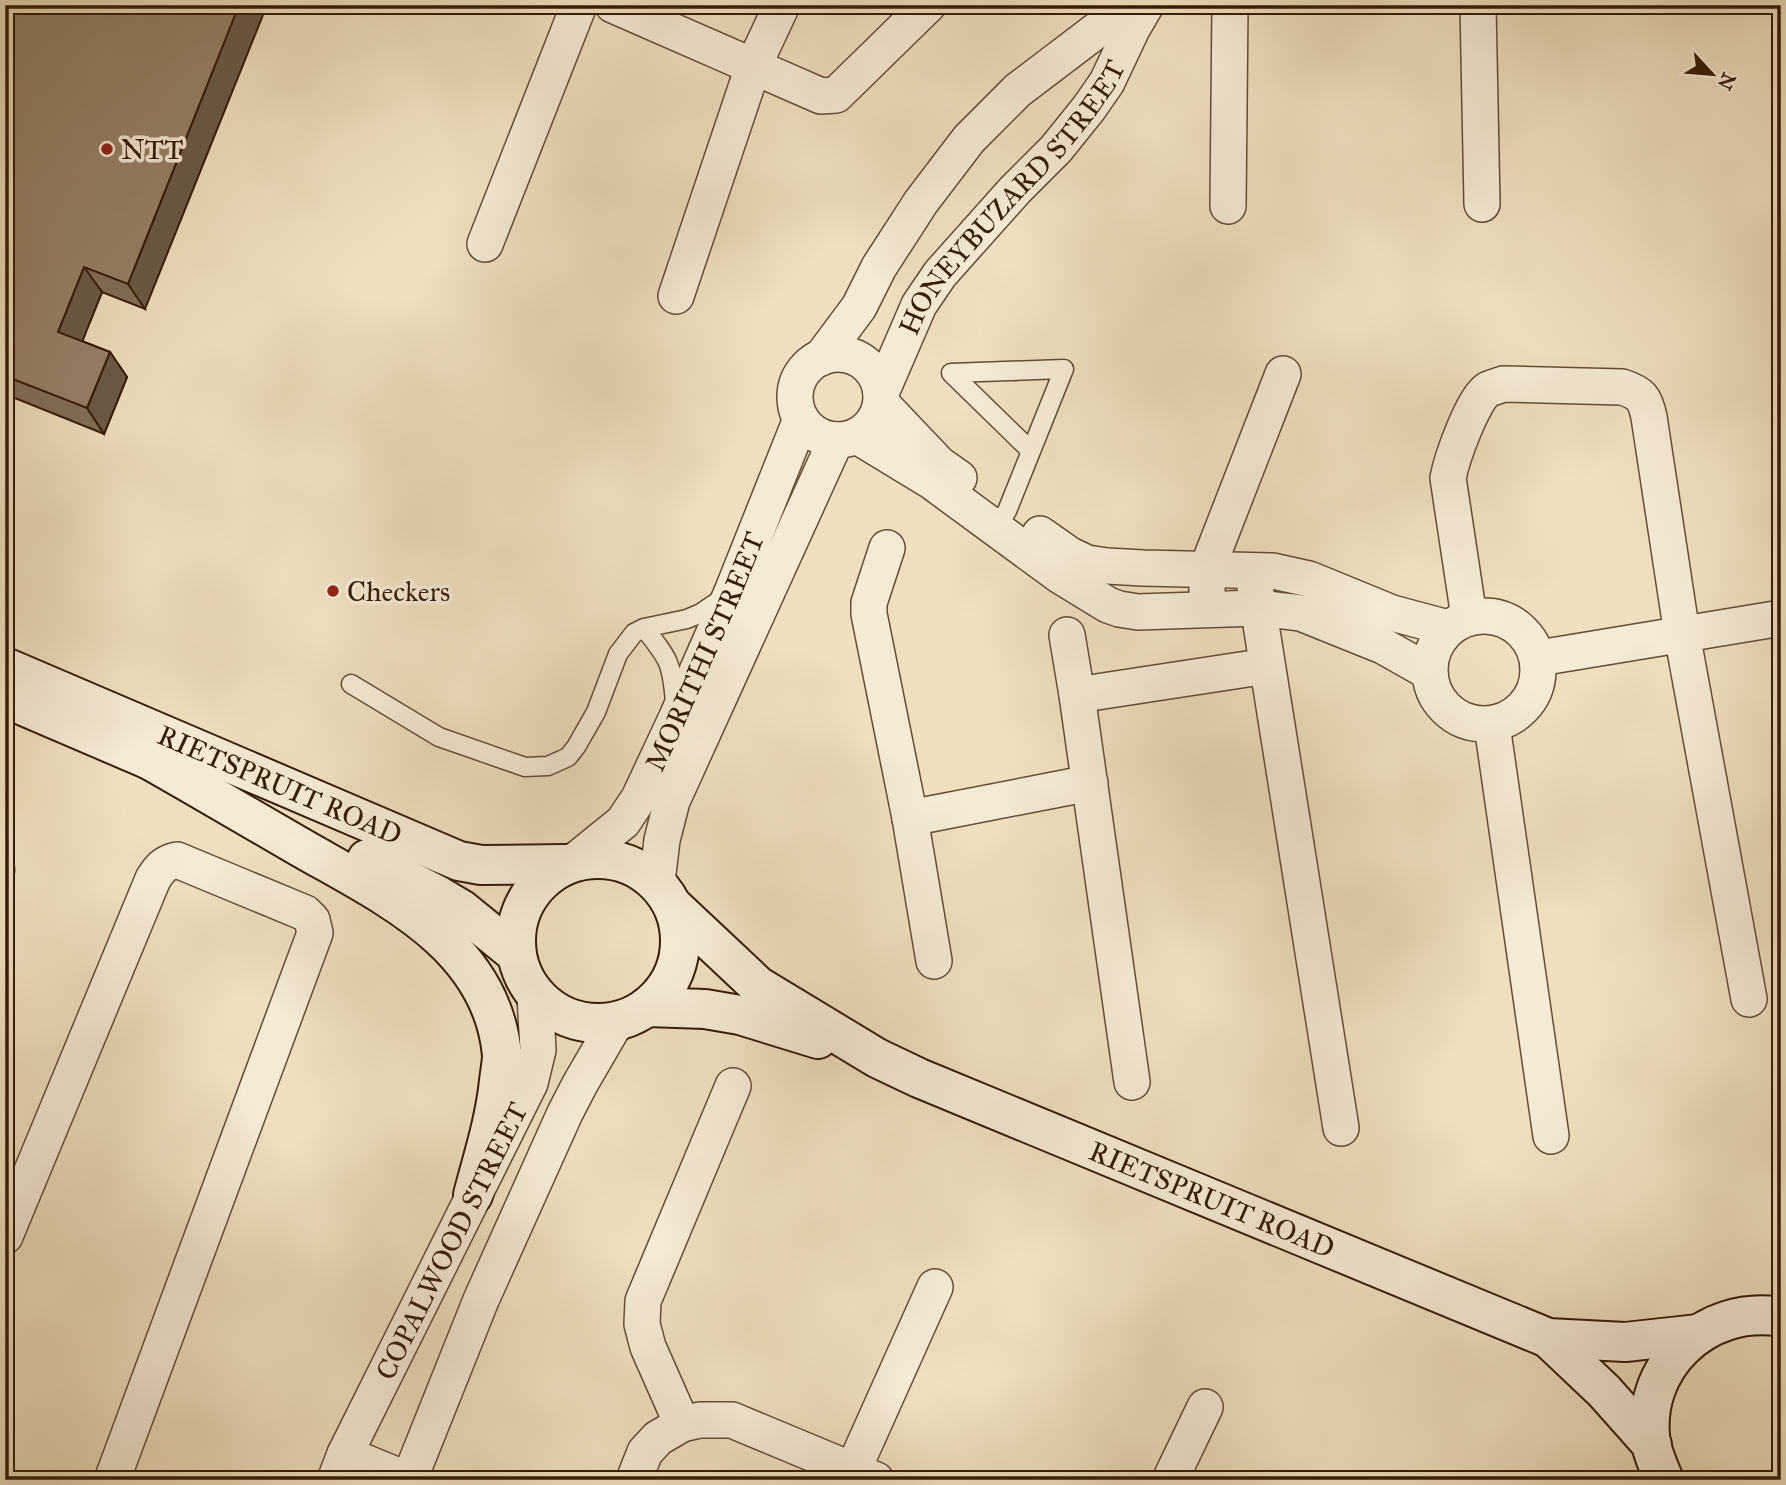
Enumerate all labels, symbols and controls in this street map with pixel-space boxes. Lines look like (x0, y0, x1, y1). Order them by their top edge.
north arrow (1678, 38, 1748, 108)
street label: HONEYBUZARD STREET (891, 54, 1132, 340)
text: N (1713, 69, 1741, 94)
place label: NTT (121, 132, 184, 167)
marker: NTT (99, 141, 115, 157)
street label: MORITHI STREET (637, 527, 772, 776)
place label: Checkers (347, 574, 450, 609)
marker: Checkers (325, 583, 341, 599)
street label: RIETSPRUIT ROAD (152, 717, 407, 852)
street label: COPALWOOD STREET (367, 1096, 535, 1385)
street label: RIETSPRUIT ROAD (1084, 1133, 1340, 1265)

